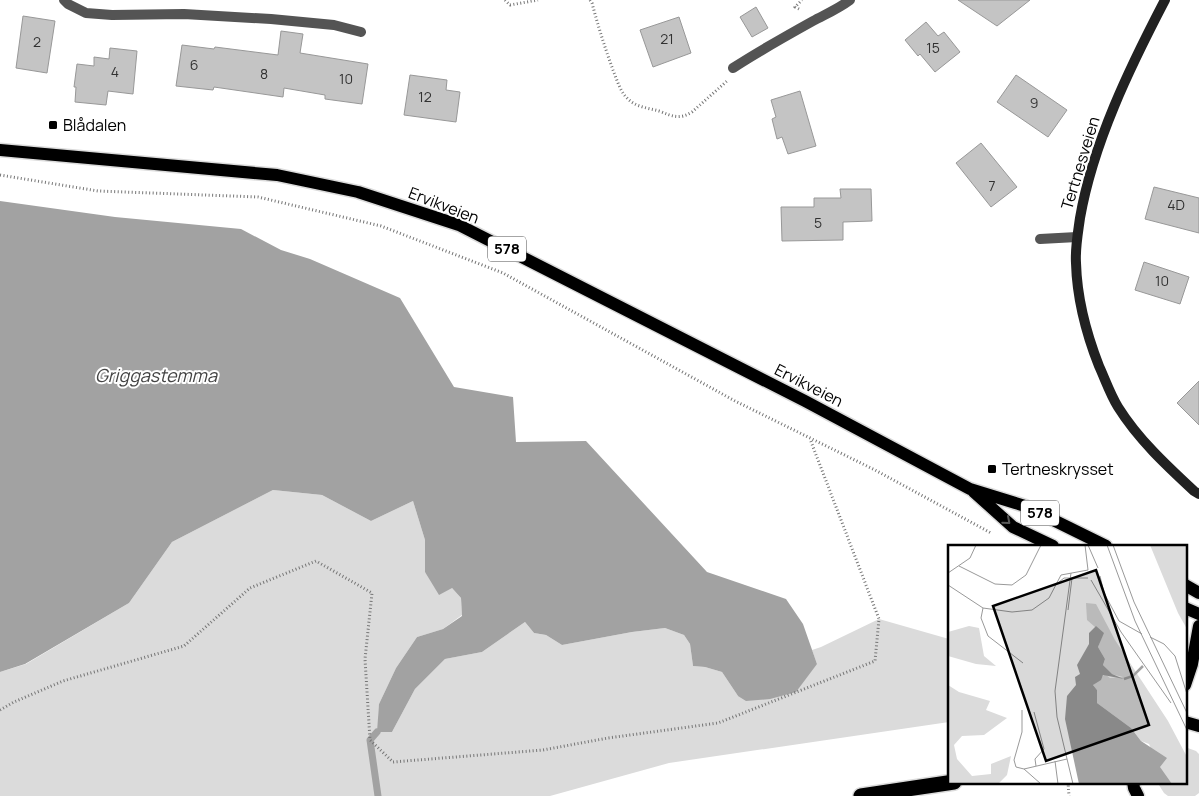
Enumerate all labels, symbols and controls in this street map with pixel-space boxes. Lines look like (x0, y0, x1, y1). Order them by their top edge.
house number: 21 (660, 29, 674, 48)
house number: 2 (33, 32, 41, 51)
house number: 15 (926, 38, 940, 57)
house number: 6 (190, 55, 198, 74)
house number: 4 (111, 62, 119, 81)
house number: 8 (260, 64, 268, 83)
house number: 10 (339, 69, 353, 88)
house number: 12 (418, 87, 432, 106)
house number: 9 (1030, 93, 1038, 112)
place label: Blådalen (63, 114, 126, 136)
street label: Tertnesveien (1055, 114, 1105, 212)
marker: Blådalen (47, 119, 59, 131)
house number: 7 (988, 176, 996, 195)
street label: Ervikveien (405, 181, 483, 229)
house number: 4D (1167, 195, 1185, 214)
house number: 5 (814, 213, 822, 232)
road number: 578 (488, 236, 526, 262)
house number: 10 (1155, 271, 1169, 290)
street label: Ervikveien (771, 358, 847, 412)
water label: Griggastemma (95, 363, 218, 387)
place label: Tertneskrysset (1002, 458, 1114, 480)
marker: Tertneskrysset (986, 463, 998, 475)
road number: 578 (1021, 500, 1059, 526)
one-way arrow (1001, 515, 1010, 524)
inset map (948, 545, 1186, 784)

